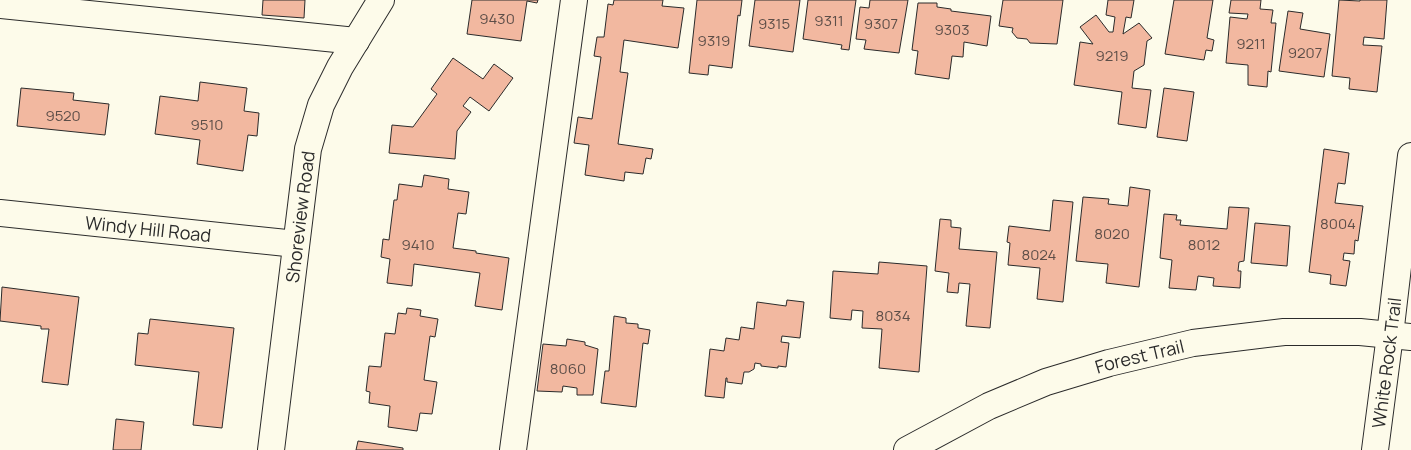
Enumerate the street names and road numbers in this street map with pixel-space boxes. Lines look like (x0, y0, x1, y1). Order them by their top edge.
street label: Shoreview Road (280, 149, 320, 284)
street label: Windy Hill Road (84, 210, 212, 247)
street label: White Rock Trail (1366, 296, 1406, 430)
street label: Forest Trail (1092, 334, 1186, 379)

